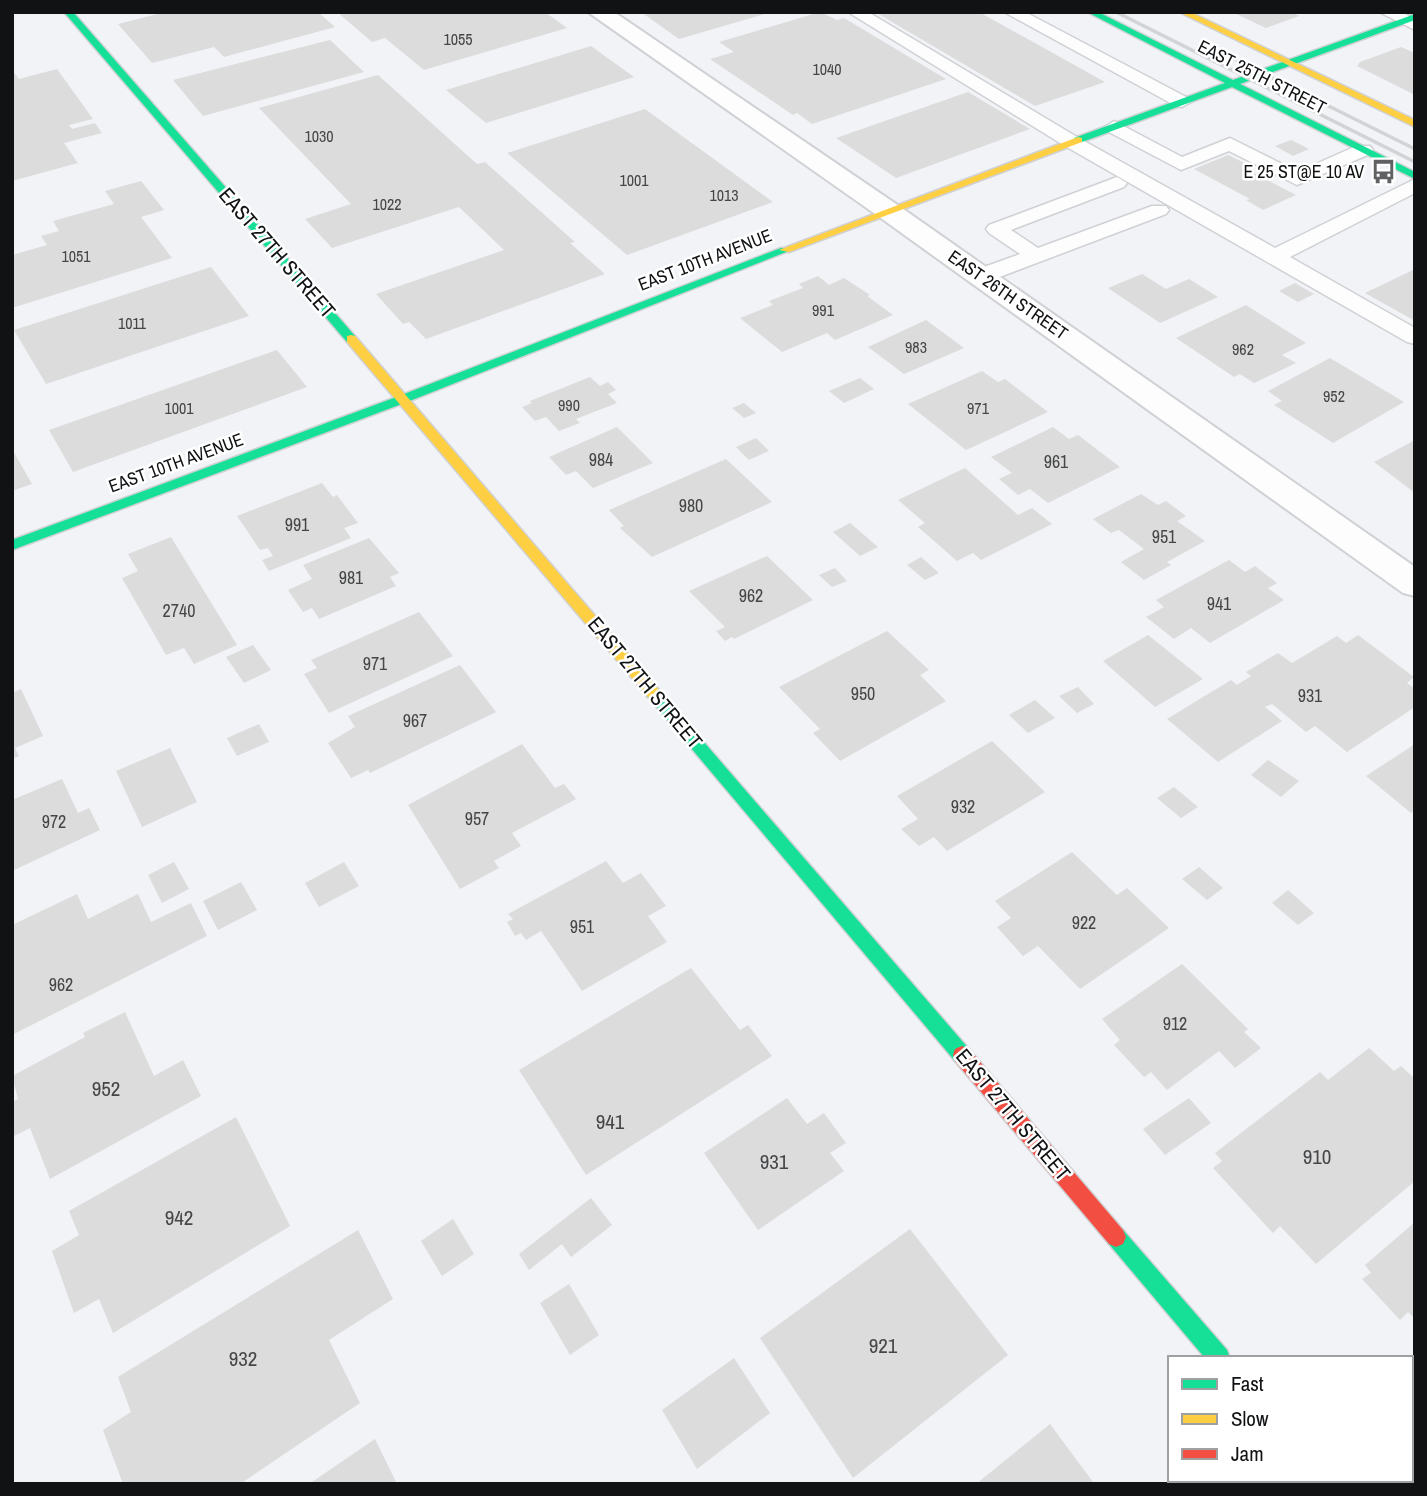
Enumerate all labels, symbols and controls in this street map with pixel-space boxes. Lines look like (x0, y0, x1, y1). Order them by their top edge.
house number: 1055 (443, 28, 473, 50)
street label: EAST 25TH STREET (1194, 33, 1331, 120)
house number: 1040 (812, 58, 842, 80)
house number: 1030 (304, 125, 334, 147)
bus stop icon: E 25 ST@E 10 AV (1370, 158, 1398, 186)
place label: E 25 ST@E 10 AV (1243, 159, 1364, 184)
house number: 1001 (619, 169, 649, 191)
street label: EAST 27TH STREET (213, 181, 343, 325)
house number: 1013 (709, 184, 739, 206)
house number: 1022 (372, 193, 402, 215)
street label: EAST 10TH AVENUE (634, 223, 775, 297)
street label: EAST 26TH STREET (943, 244, 1073, 345)
house number: 1051 (61, 245, 91, 267)
house number: 991 (812, 299, 835, 321)
house number: 1011 (118, 312, 147, 334)
house number: 983 (905, 336, 927, 358)
house number: 962 (1232, 338, 1254, 360)
house number: 952 (1323, 385, 1345, 407)
house number: 990 (558, 394, 580, 416)
house number: 1001 (164, 397, 194, 419)
house number: 971 (967, 397, 990, 419)
street label: EAST 10TH AVENUE (105, 427, 247, 498)
house number: 984 (589, 447, 613, 472)
house number: 961 (1044, 449, 1069, 474)
house number: 980 (679, 493, 703, 518)
house number: 991 (285, 512, 310, 537)
house number: 951 (1152, 524, 1177, 549)
house number: 981 (339, 565, 364, 590)
house number: 962 (739, 583, 763, 608)
house number: 941 (1207, 591, 1232, 616)
house number: 2740 (163, 598, 195, 623)
street label: EAST 27TH STREET (581, 610, 710, 755)
house number: 971 (363, 651, 388, 676)
house number: 950 (851, 681, 875, 706)
house number: 931 (1298, 683, 1323, 708)
house number: 967 (403, 708, 427, 733)
house number: 932 (951, 794, 975, 819)
house number: 957 (465, 806, 489, 831)
house number: 972 (42, 809, 66, 834)
house number: 922 (1072, 910, 1096, 935)
house number: 951 (570, 914, 595, 939)
house number: 962 (49, 972, 73, 997)
house number: 912 (1163, 1011, 1187, 1036)
street label: EAST 27TH STREET (949, 1042, 1078, 1187)
house number: 952 (92, 1074, 120, 1103)
house number: 941 (596, 1107, 625, 1136)
house number: 910 (1303, 1142, 1331, 1171)
house number: 931 (760, 1147, 789, 1176)
house number: 942 (165, 1203, 193, 1232)
house number: 921 (869, 1331, 898, 1360)
house number: 932 (229, 1344, 257, 1373)
legend (1168, 1356, 1413, 1482)
text: Fast (1231, 1369, 1264, 1398)
text: Slow (1231, 1404, 1269, 1433)
text: Jam (1231, 1439, 1264, 1468)

